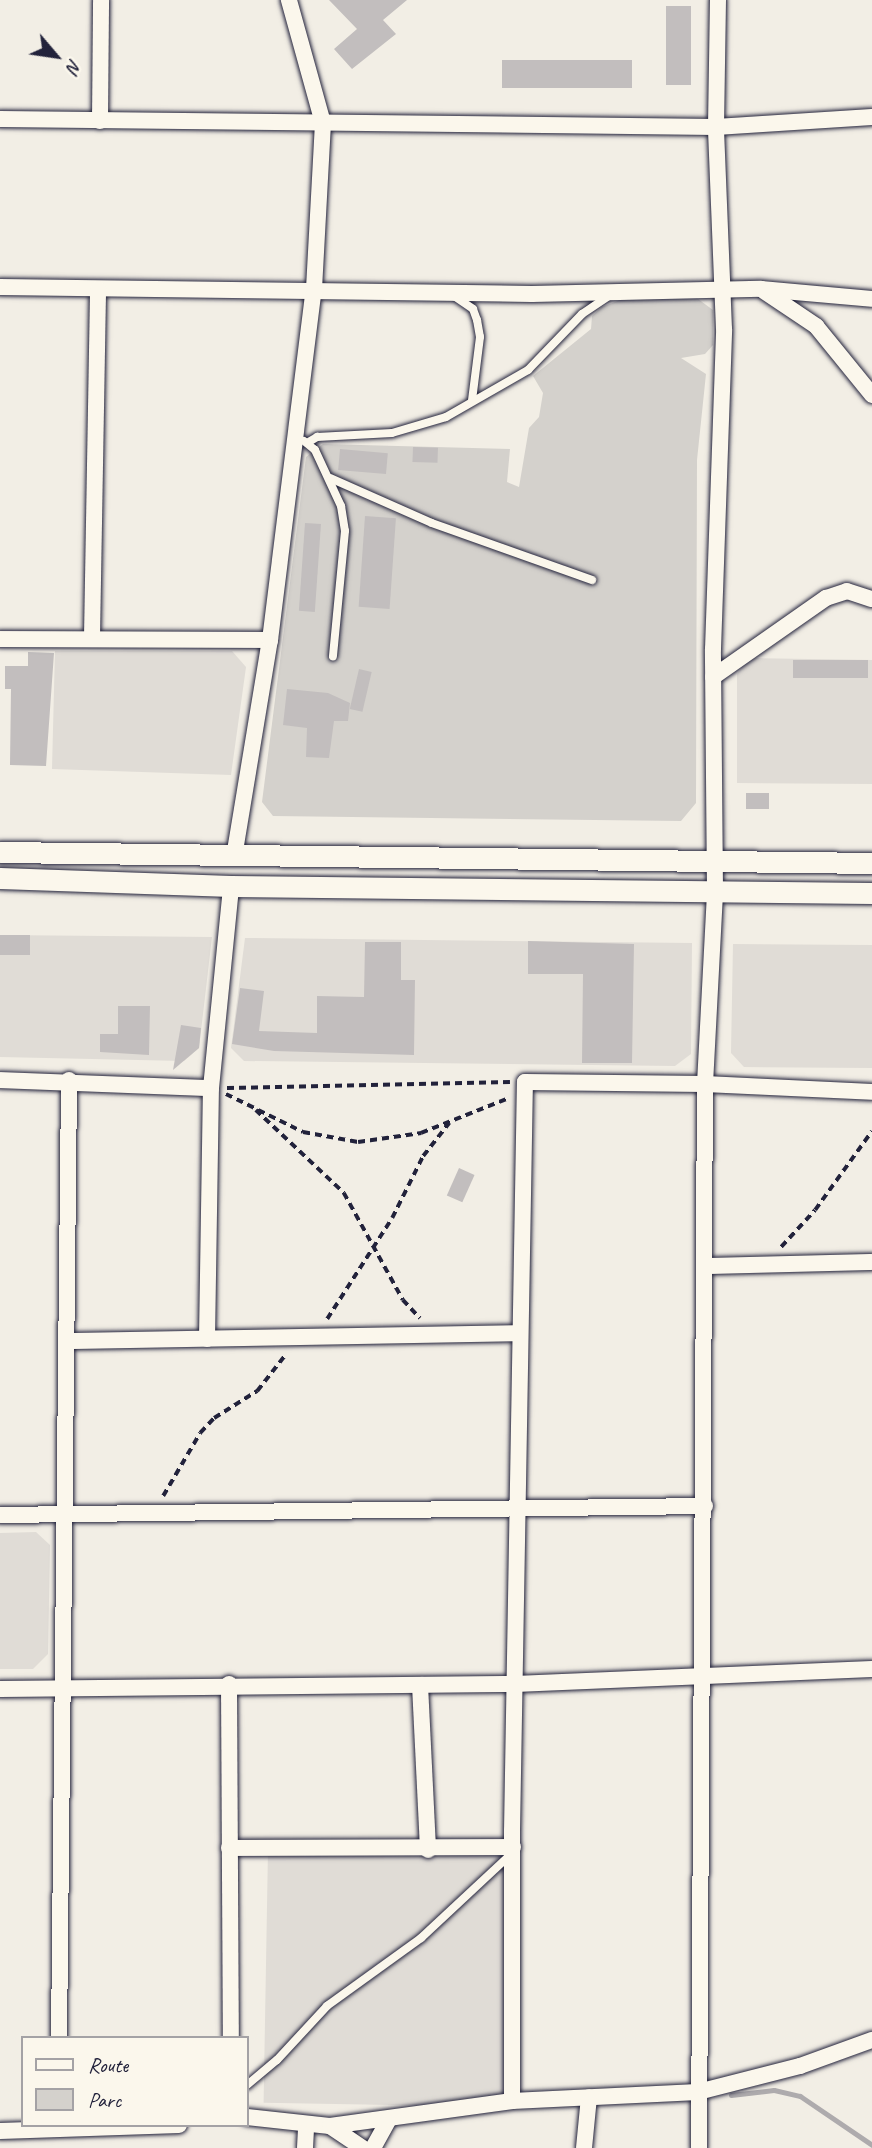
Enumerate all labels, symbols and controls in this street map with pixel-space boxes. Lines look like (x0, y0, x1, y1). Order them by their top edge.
north arrow (21, 21, 91, 91)
text: N (61, 55, 88, 77)
legend (21, 2036, 248, 2127)
text: Route (88, 2052, 128, 2078)
text: Parc (88, 2087, 121, 2113)

